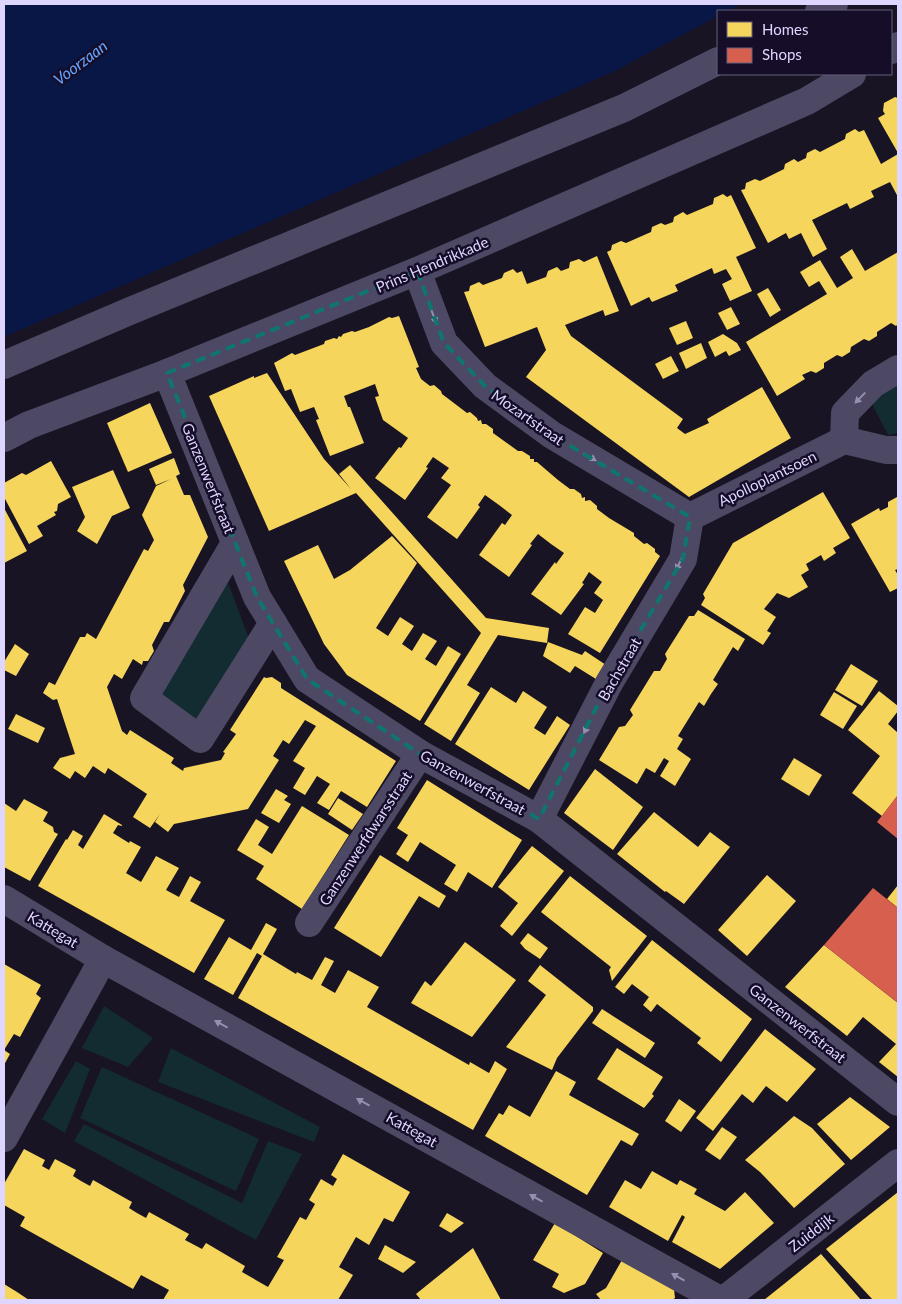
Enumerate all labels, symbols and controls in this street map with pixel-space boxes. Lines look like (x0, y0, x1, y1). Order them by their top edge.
legend (717, 10, 892, 75)
text: Homes (762, 20, 808, 38)
water label: Voorzaan (49, 36, 111, 88)
text: Shops (762, 45, 802, 63)
street label: Prins Hendrikkade (373, 232, 491, 296)
one-way arrow (431, 309, 438, 324)
street label: Mozartstraat (488, 385, 568, 449)
one-way arrow (854, 391, 866, 403)
street label: Ganzenwerfstraat (179, 420, 240, 536)
street label: Apolloplantsoen (715, 446, 819, 510)
one-way arrow (583, 453, 596, 462)
one-way arrow (675, 557, 683, 571)
street label: Bachstraat (594, 634, 645, 704)
one-way arrow (583, 719, 591, 734)
street label: Ganzenwerfstraat (417, 746, 529, 819)
street label: Ganzenwerfdwarsstraat (315, 767, 416, 909)
street label: Kattegat (24, 907, 82, 951)
street label: Ganzenwerfstraat (746, 980, 850, 1067)
one-way arrow (213, 1020, 228, 1028)
one-way arrow (356, 1098, 369, 1107)
street label: Kattegat (383, 1108, 441, 1151)
one-way arrow (528, 1194, 543, 1202)
street label: Zuiddijk (785, 1209, 837, 1255)
one-way arrow (671, 1272, 684, 1281)

